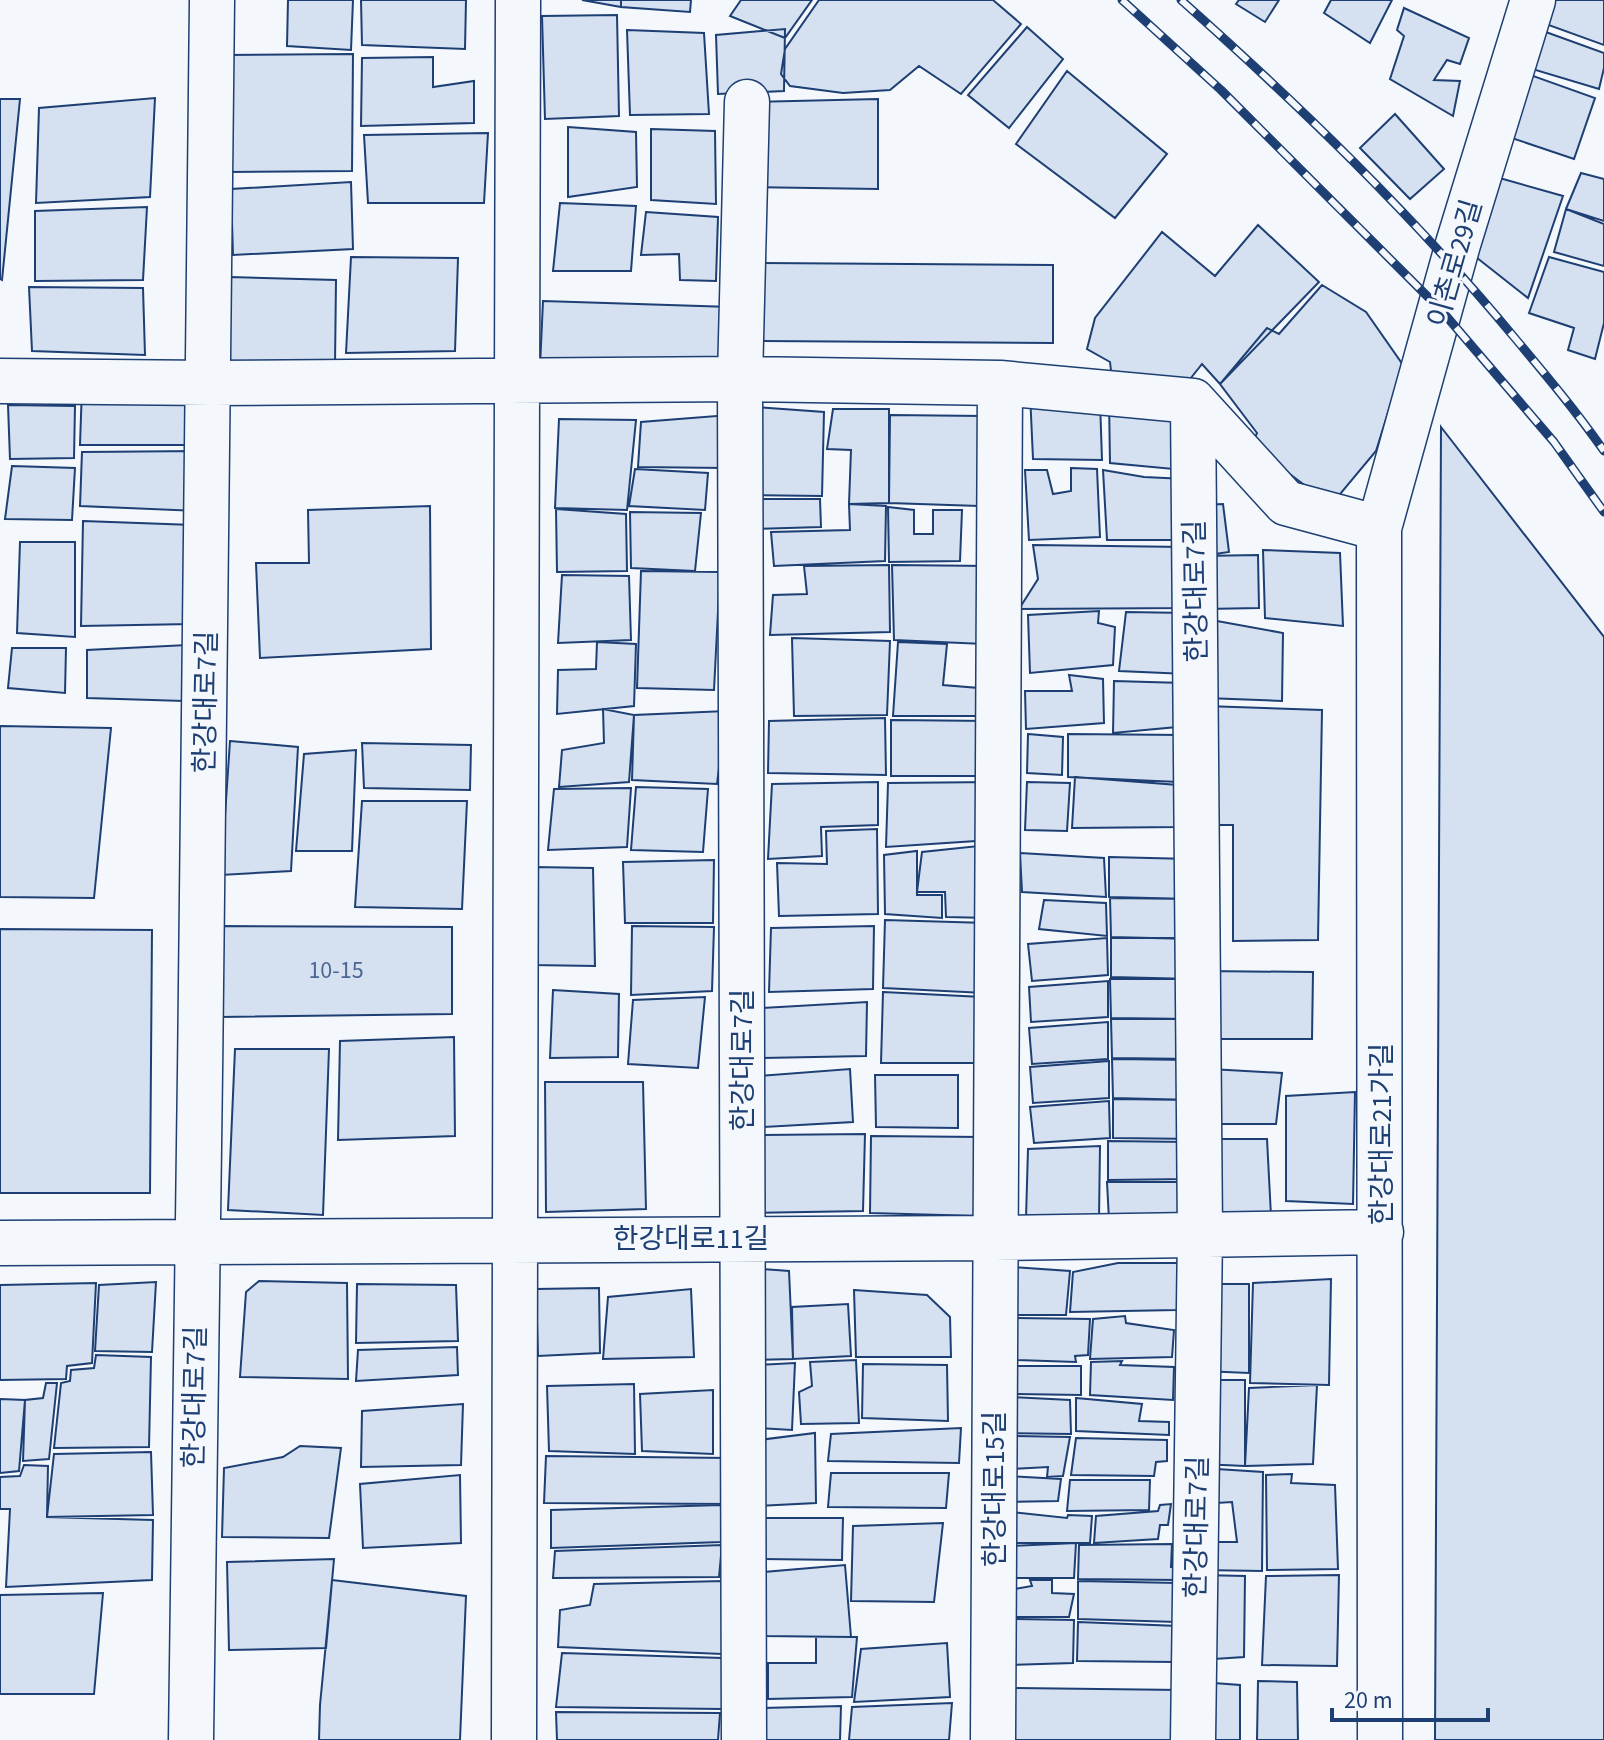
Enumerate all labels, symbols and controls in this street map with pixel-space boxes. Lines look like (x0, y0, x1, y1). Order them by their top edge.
street label: 이촌로29길 (1418, 195, 1492, 332)
street label: 한강대로7길 (1175, 519, 1217, 663)
street label: 한강대로7길 (185, 630, 227, 774)
house number: 10-15 (308, 953, 364, 988)
street label: 한강대로7길 (723, 989, 763, 1131)
street label: 한강대로21가길 (1362, 1043, 1402, 1225)
street label: 한강대로11길 (613, 1219, 769, 1259)
street label: 한강대로7길 (174, 1325, 216, 1469)
street label: 한강대로15길 (975, 1411, 1015, 1567)
street label: 한강대로7길 (1176, 1455, 1218, 1599)
scale bar (1332, 1672, 1488, 1722)
text: 20 m (1344, 1683, 1393, 1718)

